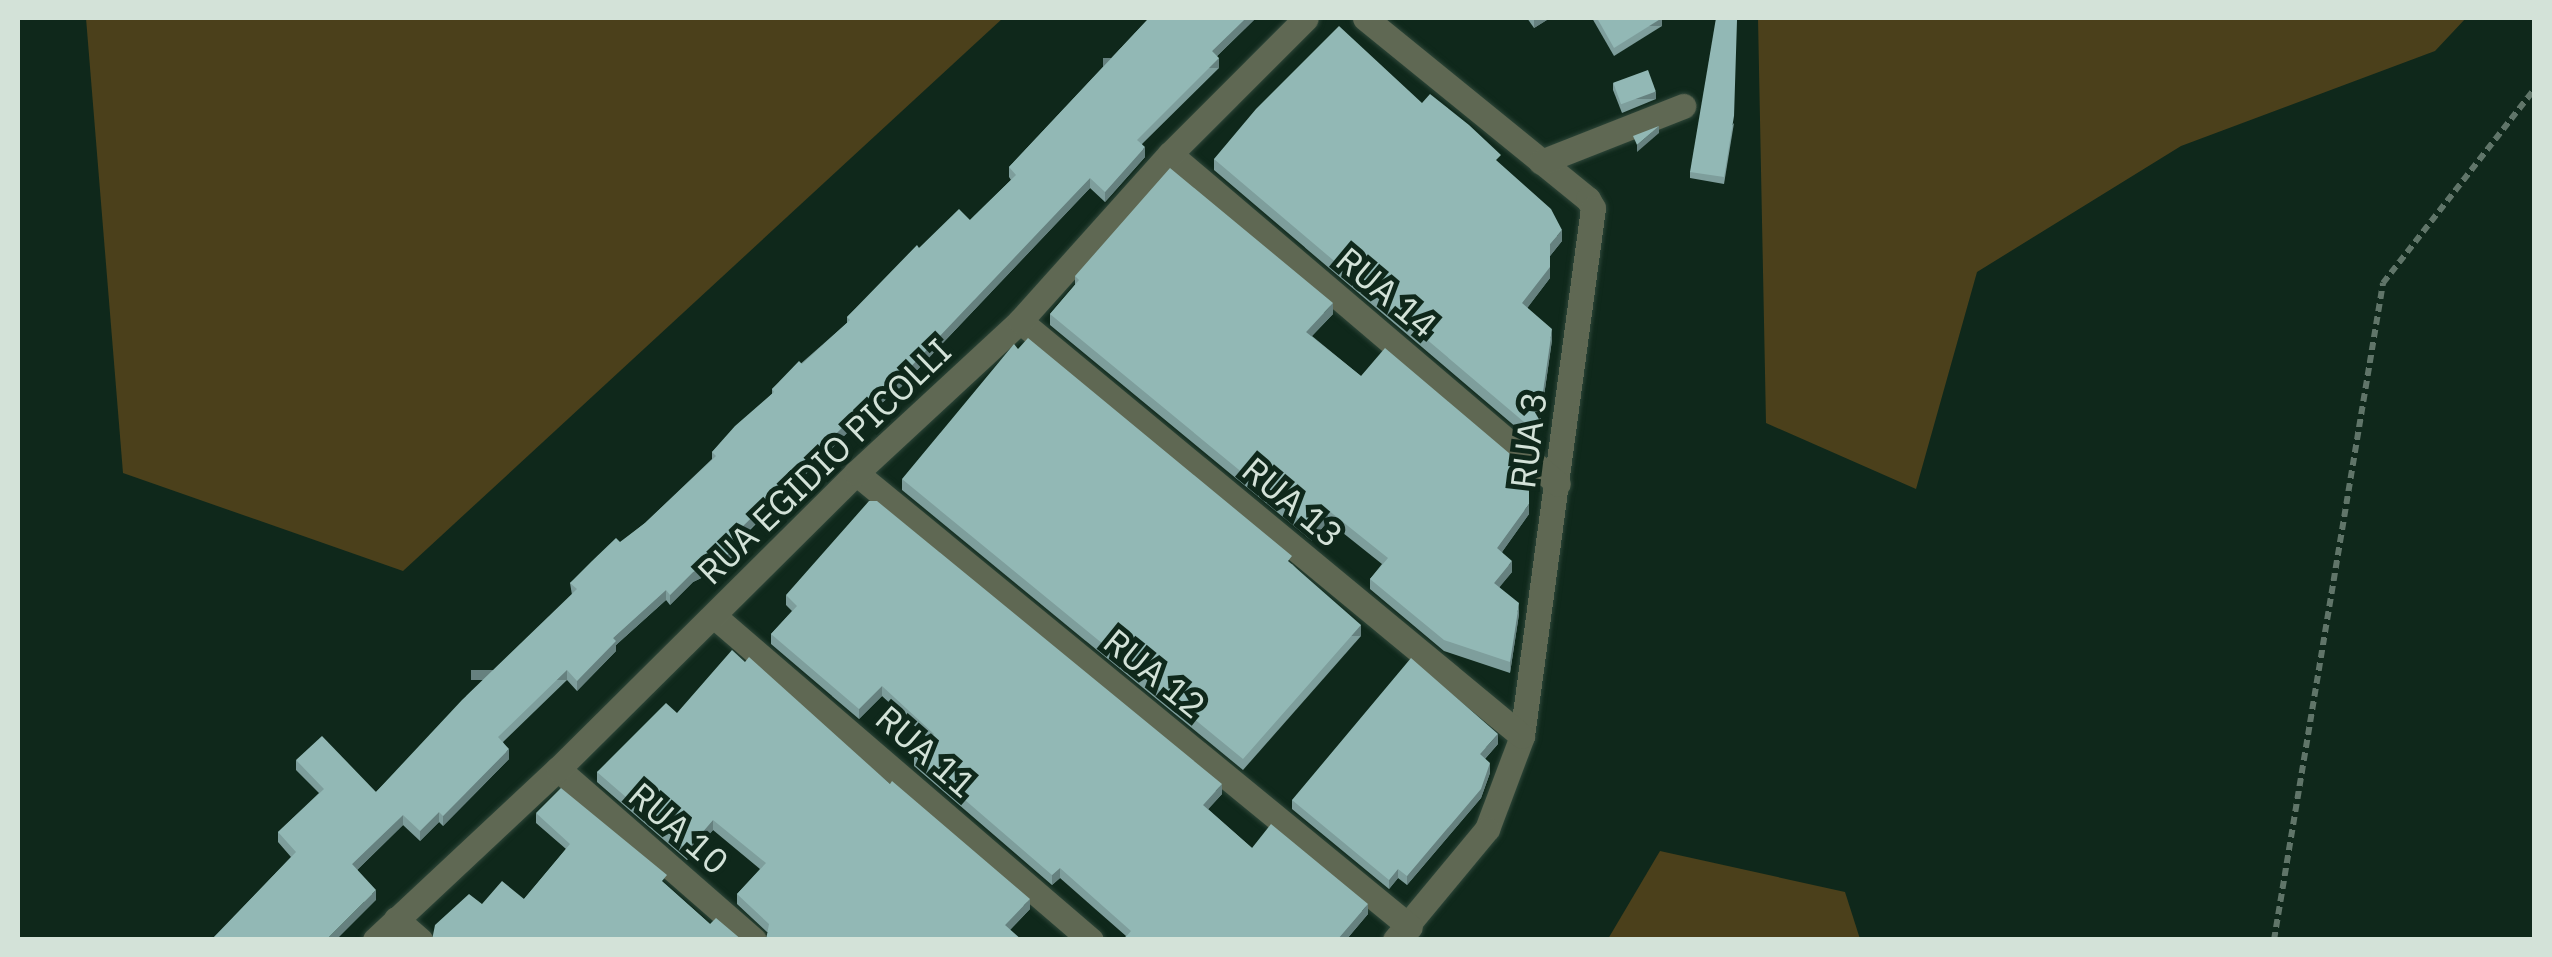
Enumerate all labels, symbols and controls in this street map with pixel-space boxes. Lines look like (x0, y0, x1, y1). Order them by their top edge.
street label: RUA 14 (1328, 238, 1446, 346)
street label: RUA EGIDIO PICOLLI (689, 329, 959, 593)
street label: RUA 3 (1501, 389, 1555, 491)
street label: RUA 13 (1234, 448, 1352, 556)
street label: RUA 12 (1096, 620, 1214, 726)
street label: RUA 11 (868, 696, 984, 806)
street label: RUA 10 (621, 773, 737, 883)

